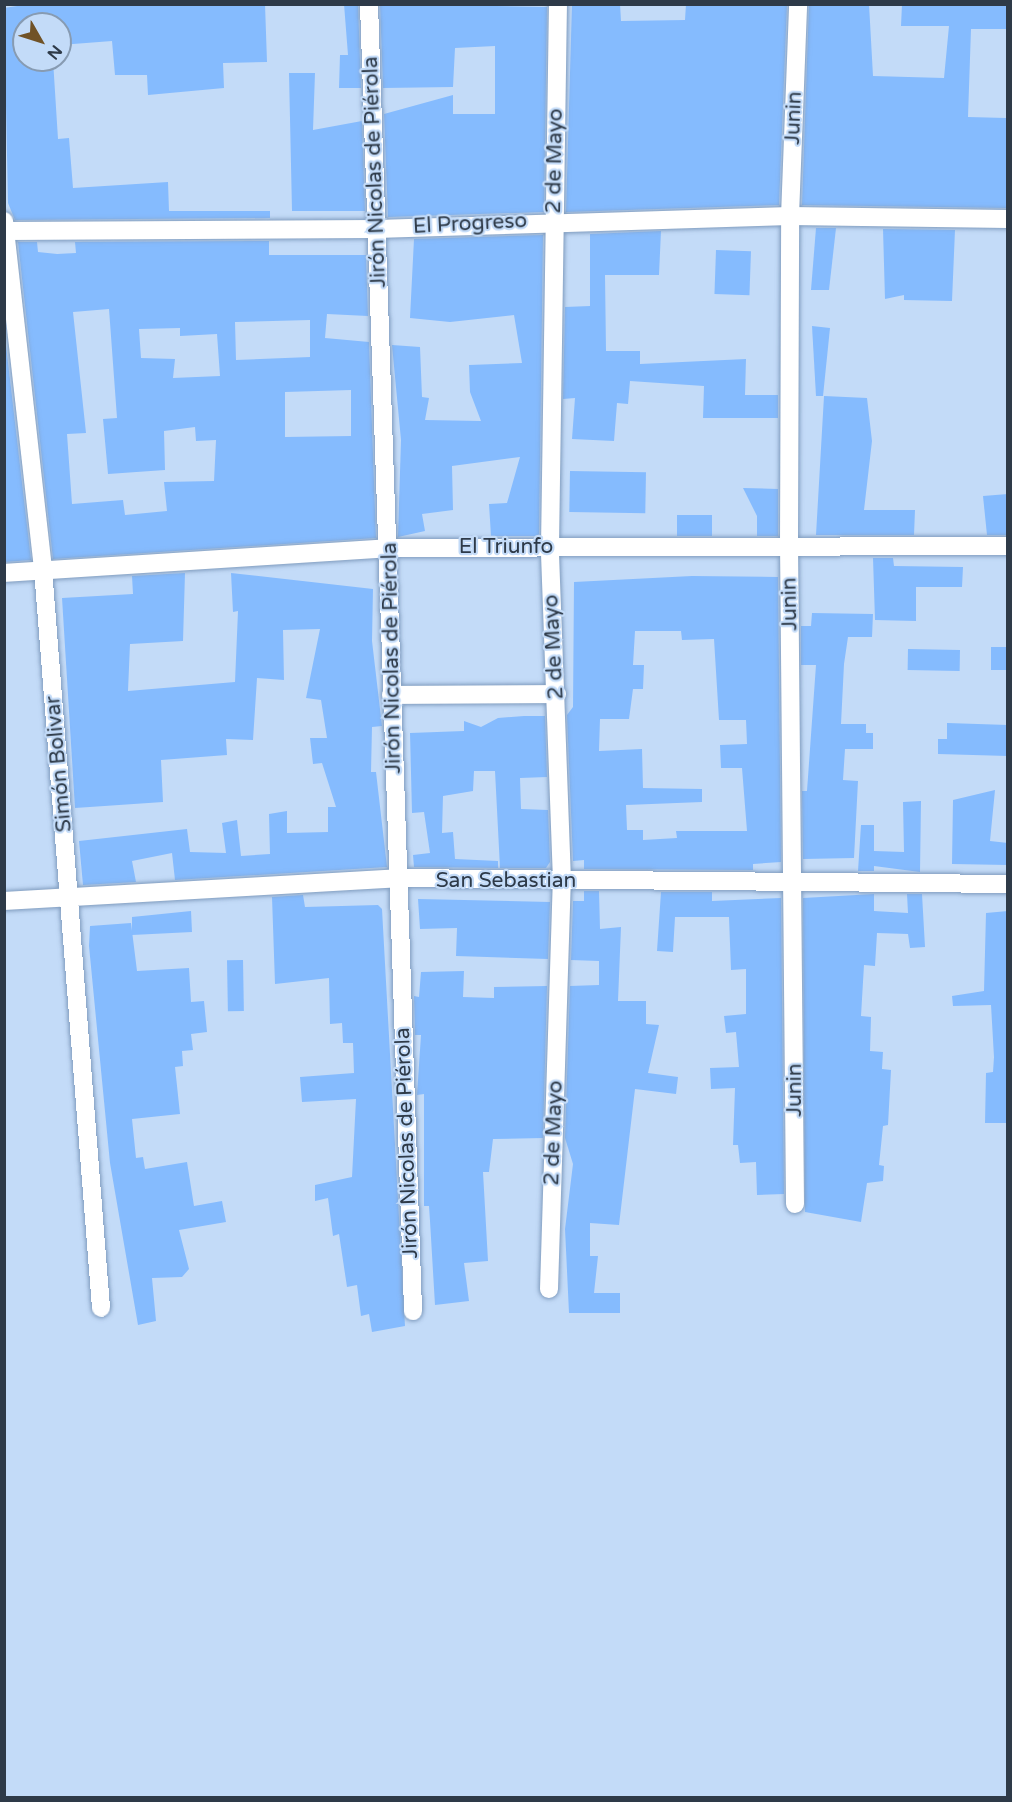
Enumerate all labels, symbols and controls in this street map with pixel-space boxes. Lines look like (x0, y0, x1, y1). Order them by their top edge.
north arrow (12, 12, 72, 72)
text: N (43, 41, 66, 63)
street label: Jirón Nicolas de Piérola (358, 56, 392, 288)
street label: Junin (780, 91, 808, 145)
street label: 2 de Mayo (541, 108, 569, 214)
street label: El Progreso (412, 208, 528, 240)
street label: El Triunfo (459, 534, 553, 560)
street label: Jirón Nicolas de Piérola (377, 542, 407, 774)
street label: Junin (777, 577, 803, 631)
street label: 2 de Mayo (539, 594, 569, 700)
street label: Simón Bolivar (40, 695, 78, 833)
street label: San Sebastian (436, 868, 576, 894)
street label: Jirón Nicolas de Piérola (390, 1027, 424, 1259)
street label: Junin (782, 1063, 808, 1117)
street label: 2 de Mayo (540, 1080, 568, 1186)

